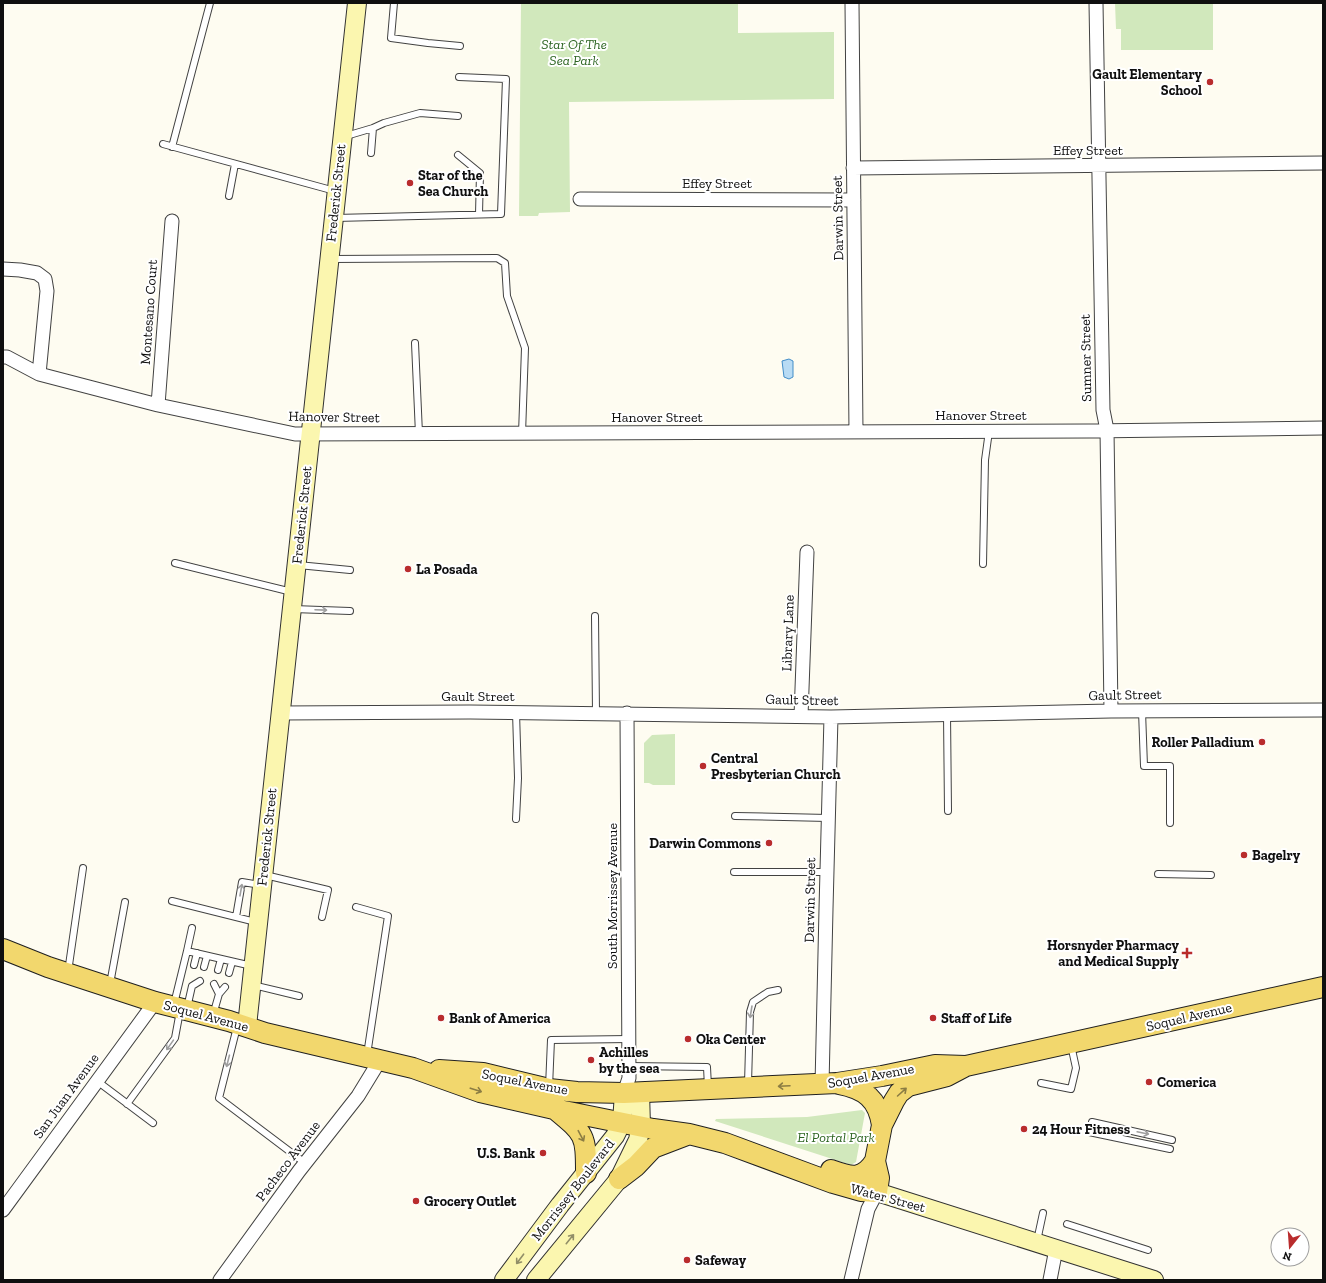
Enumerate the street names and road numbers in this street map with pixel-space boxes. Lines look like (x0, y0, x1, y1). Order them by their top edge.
street label: Effey Street (1053, 142, 1124, 159)
street label: Frederick Street (322, 143, 350, 243)
street label: Darwin Street (829, 174, 847, 261)
street label: Effey Street (682, 175, 753, 192)
street label: Montesano Court (137, 258, 161, 365)
street label: Sumner Street (1077, 313, 1095, 402)
street label: Hanover Street (935, 407, 1027, 424)
street label: Hanover Street (288, 408, 381, 426)
street label: Hanover Street (611, 409, 703, 426)
street label: Frederick Street (288, 465, 316, 565)
street label: Library Lane (778, 594, 798, 672)
street label: Gault Street (1088, 686, 1163, 704)
street label: Gault Street (441, 688, 515, 705)
street label: Gault Street (765, 691, 840, 709)
street label: Frederick Street (253, 787, 281, 887)
street label: South Morrissey Avenue (604, 823, 621, 969)
street label: Darwin Street (801, 856, 819, 943)
street label: Soquel Avenue (162, 996, 251, 1036)
street label: Soquel Avenue (1145, 999, 1234, 1035)
street label: San Juan Avenue (29, 1050, 103, 1142)
street label: Soquel Avenue (826, 1060, 916, 1092)
street label: Soquel Avenue (480, 1065, 570, 1099)
street label: Pacheco Avenue (252, 1117, 324, 1205)
street label: Morrissey Boulevard (528, 1135, 618, 1244)
street label: Water Street (849, 1180, 928, 1216)

